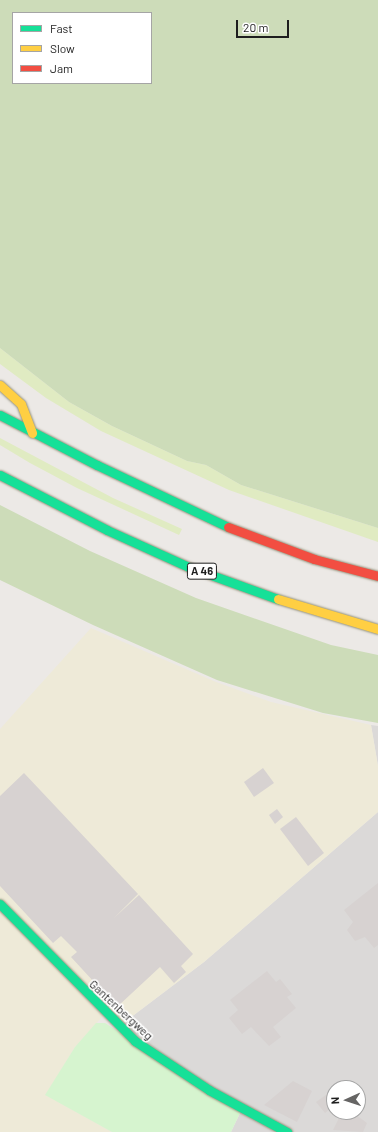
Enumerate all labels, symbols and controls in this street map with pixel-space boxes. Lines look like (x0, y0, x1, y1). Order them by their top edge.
legend (12, 12, 152, 84)
scale bar (238, 12, 291, 38)
text: 20 m (243, 20, 269, 34)
text: Fast (50, 21, 73, 35)
text: Slow (50, 41, 75, 55)
text: Jam (50, 61, 73, 75)
road number: A 46 (186, 562, 218, 580)
street label: Gantenbergweg (86, 977, 156, 1043)
north arrow (326, 1080, 366, 1120)
text: N (328, 1097, 341, 1105)

